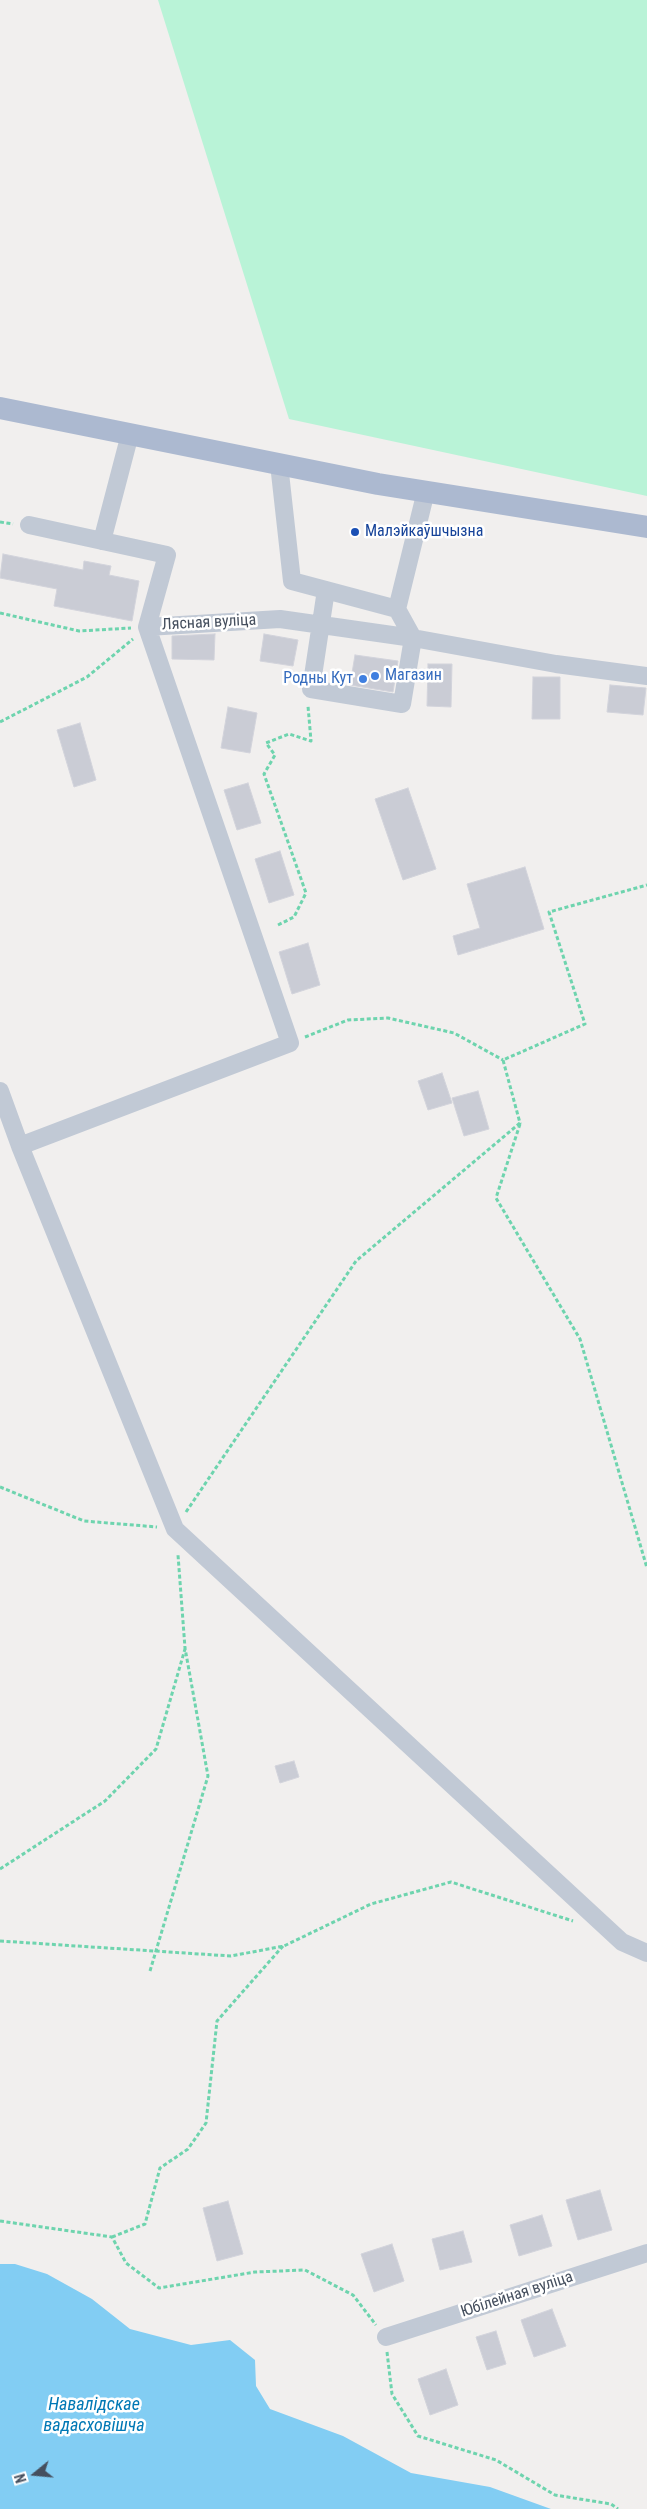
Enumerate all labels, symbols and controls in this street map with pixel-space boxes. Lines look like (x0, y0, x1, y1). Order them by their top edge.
place label: Малэйкаўшчызна (365, 522, 483, 542)
marker: Малэйкаўшчызна (349, 526, 361, 538)
street label: Лясная вуліца (161, 611, 257, 635)
place label: Магазин (385, 666, 442, 686)
place label: Родны Кут (283, 669, 353, 689)
marker: Магазин (369, 670, 381, 682)
marker: Родны Кут (357, 673, 369, 685)
street label: Юбілейная вуліца (458, 2268, 576, 2322)
water label: Навалідскае вадасховішча (43, 2394, 145, 2436)
north arrow (10, 2449, 60, 2499)
text: N (12, 2472, 30, 2485)

